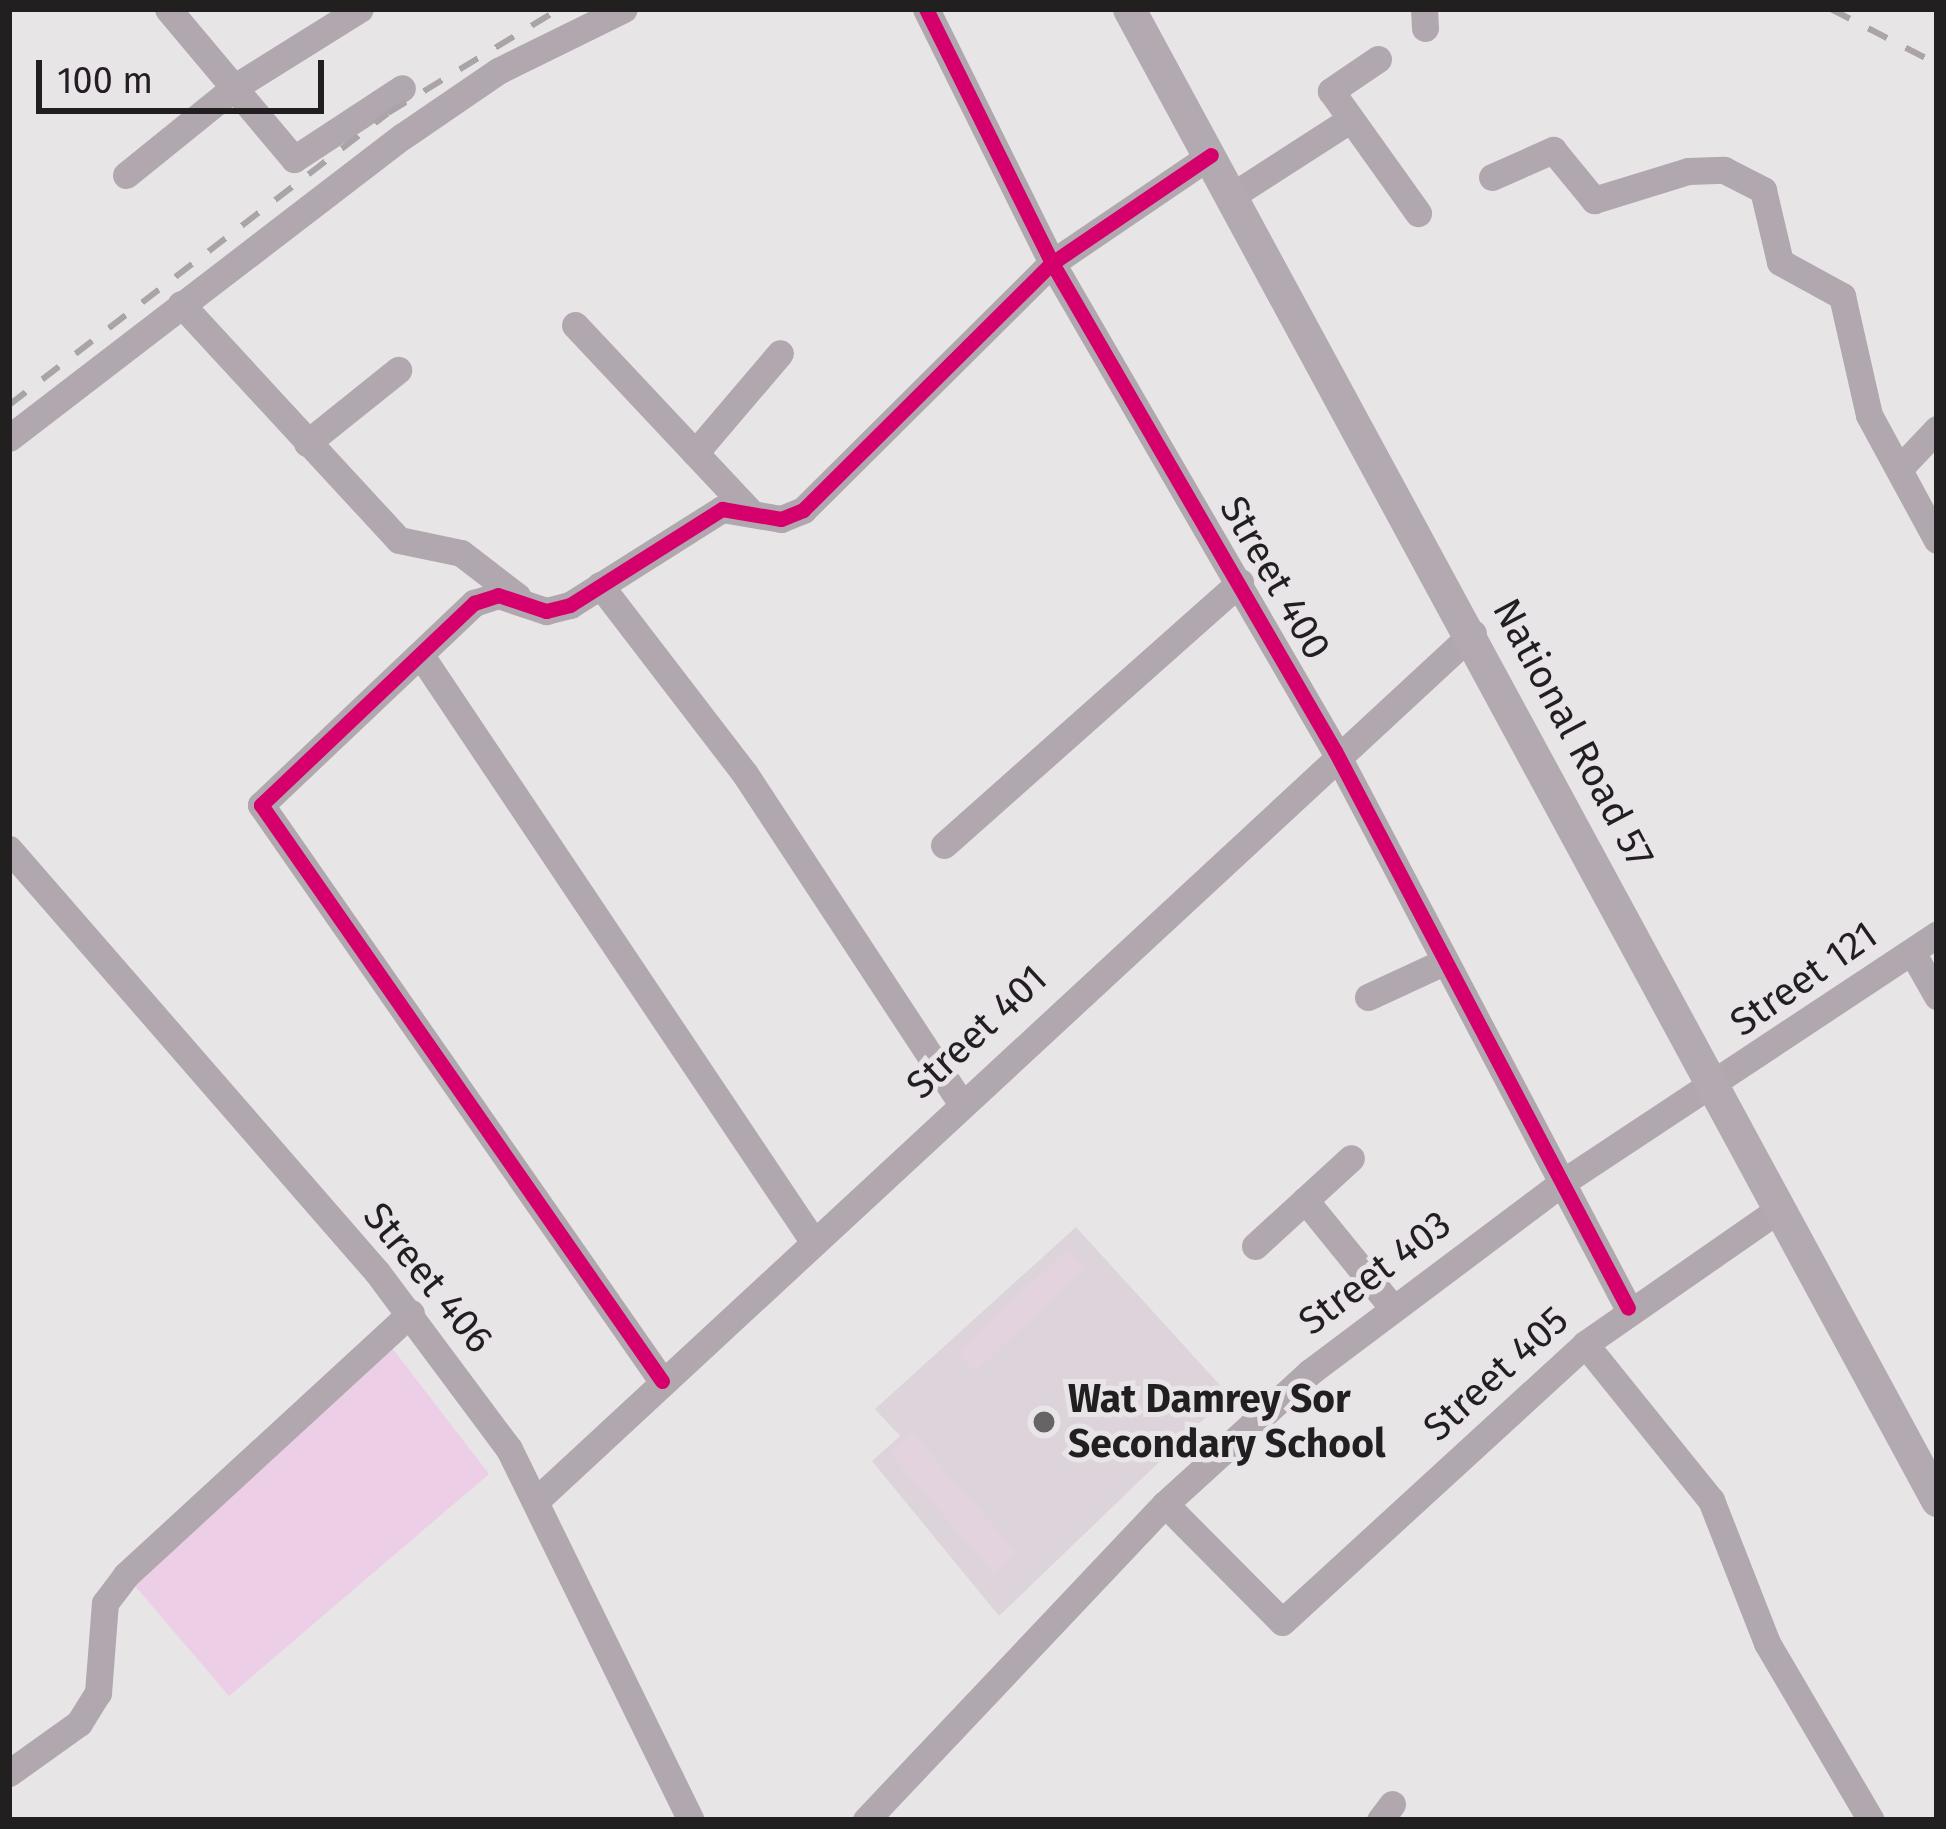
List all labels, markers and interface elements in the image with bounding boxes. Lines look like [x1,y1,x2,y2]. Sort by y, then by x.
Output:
scale bar [42,36,330,110]
text: 100 m [57,59,153,103]
street label: Street 400 [1210,488,1340,668]
street label: National Road 57 [1483,591,1663,875]
street label: Street 121 [1722,912,1886,1046]
street label: Street 401 [897,955,1057,1109]
street label: Street 406 [353,1194,503,1362]
street label: Street 403 [1290,1201,1460,1345]
street label: Street 405 [1414,1297,1578,1451]
place label: Wat Damrey Sor Secondary School [1068,1377,1385,1468]
marker: Wat Damrey Sor Secondary School [1031,1409,1057,1435]

